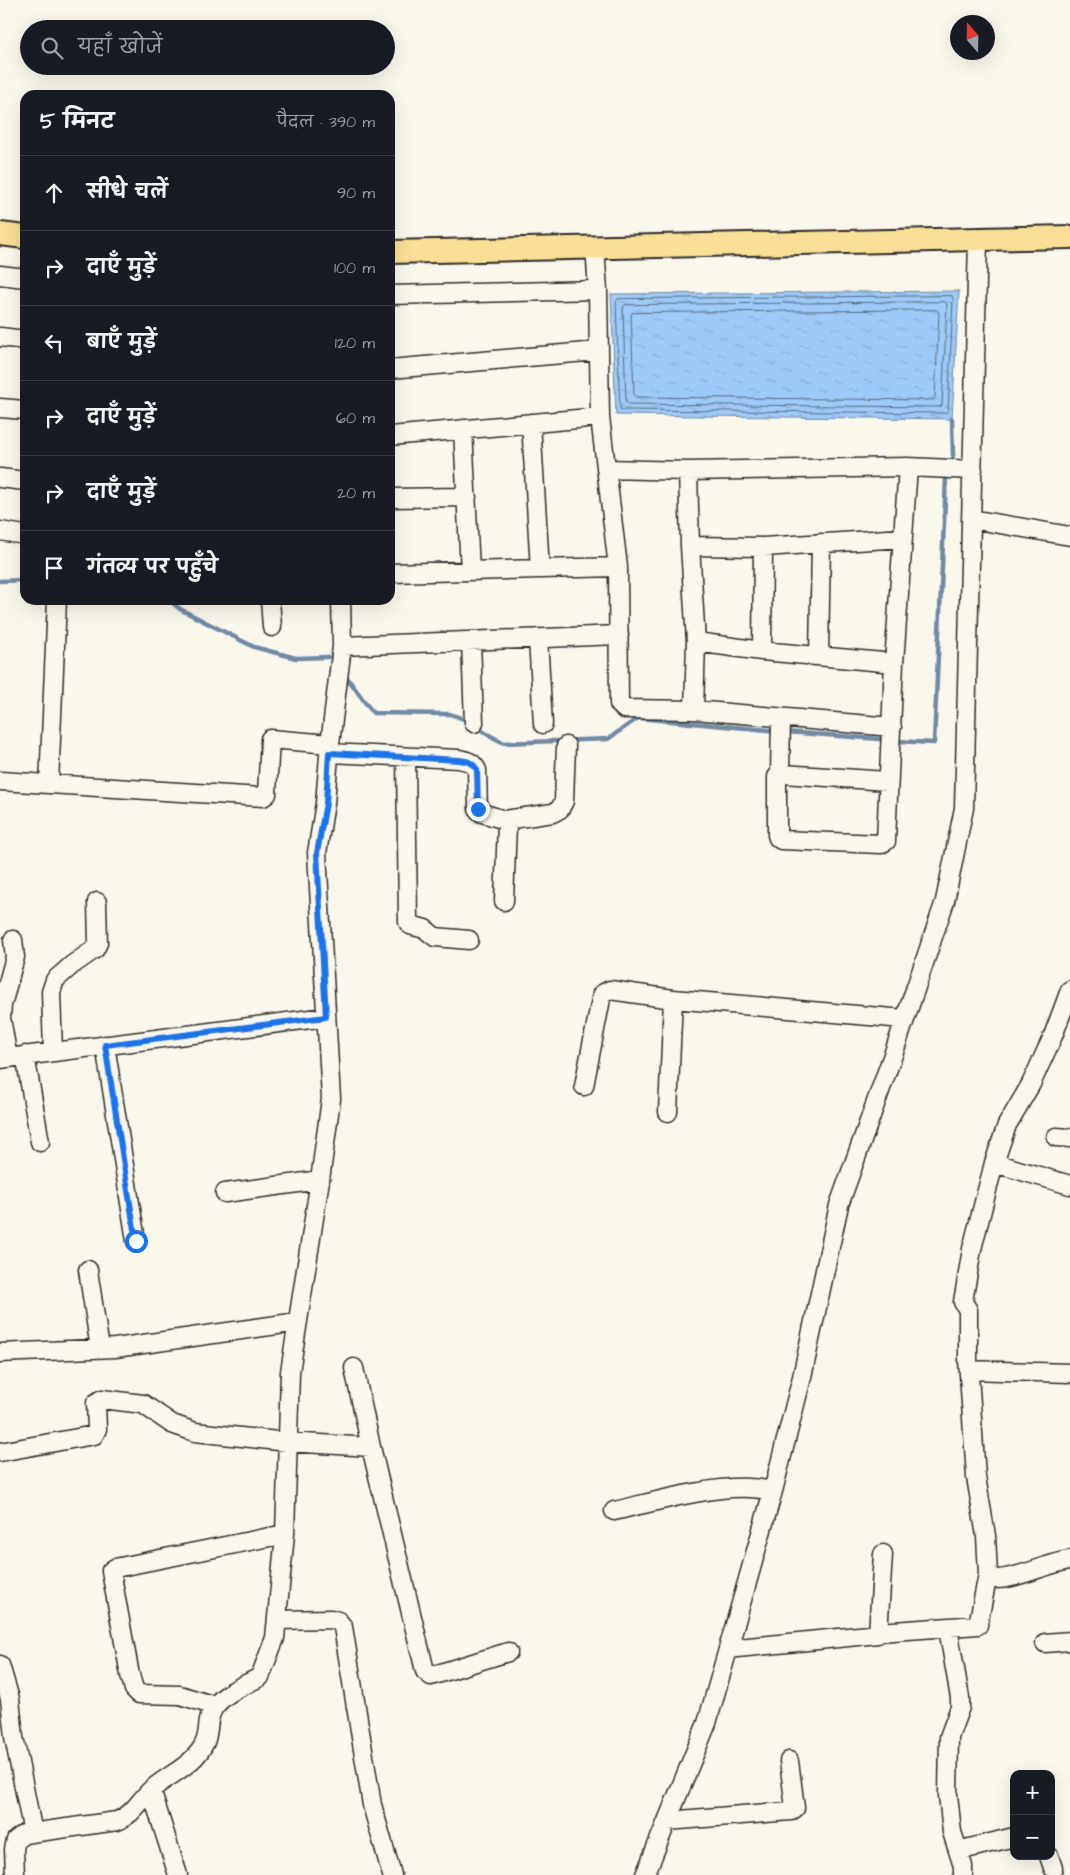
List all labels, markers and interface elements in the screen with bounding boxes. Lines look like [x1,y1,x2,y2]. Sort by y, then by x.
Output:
north arrow [950,15,995,60]
search box [20,20,395,75]
icon: search [38,34,66,62]
text: यहाँ खोजें [78,34,162,61]
text: 5 मिनट [40,107,114,136]
text: पैदल · 390 m [277,111,375,133]
icon: ahead [40,179,68,207]
text: सीधे चलें [87,179,168,206]
text: 90 m [337,182,375,204]
icon: right [40,254,68,282]
text: दाएँ मुड़ें [87,254,156,281]
text: 100 m [334,257,375,279]
icon: left [40,329,68,357]
text: बाएँ मुड़ें [87,329,156,356]
text: 120 m [335,332,375,354]
icon: right [40,404,68,432]
text: दाएँ मुड़ें [87,404,156,431]
text: 60 m [336,407,375,429]
icon: right [40,479,68,507]
text: दाएँ मुड़ें [87,479,156,506]
text: 20 m [337,482,375,504]
icon: arrive [40,554,68,582]
text: गंतव्य पर पहुँचे [87,554,218,581]
route end [467,798,490,821]
route start [125,1230,148,1253]
map controls [1010,1770,1055,1860]
button: + [1010,1770,1055,1815]
button: − [1010,1815,1055,1860]

